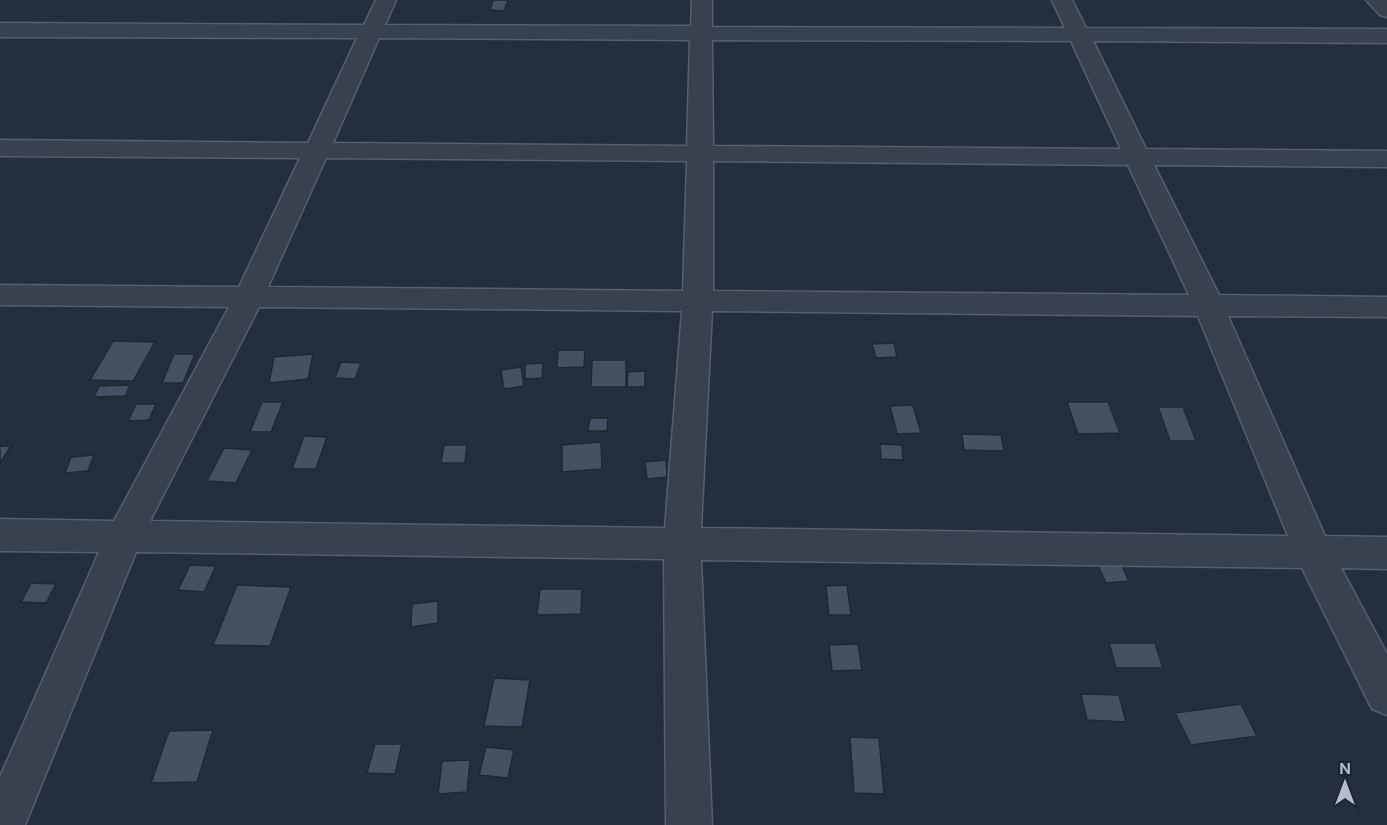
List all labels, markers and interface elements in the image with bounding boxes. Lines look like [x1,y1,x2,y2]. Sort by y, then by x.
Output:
north arrow [1315,753,1375,813]
text: N [1339,758,1351,779]

